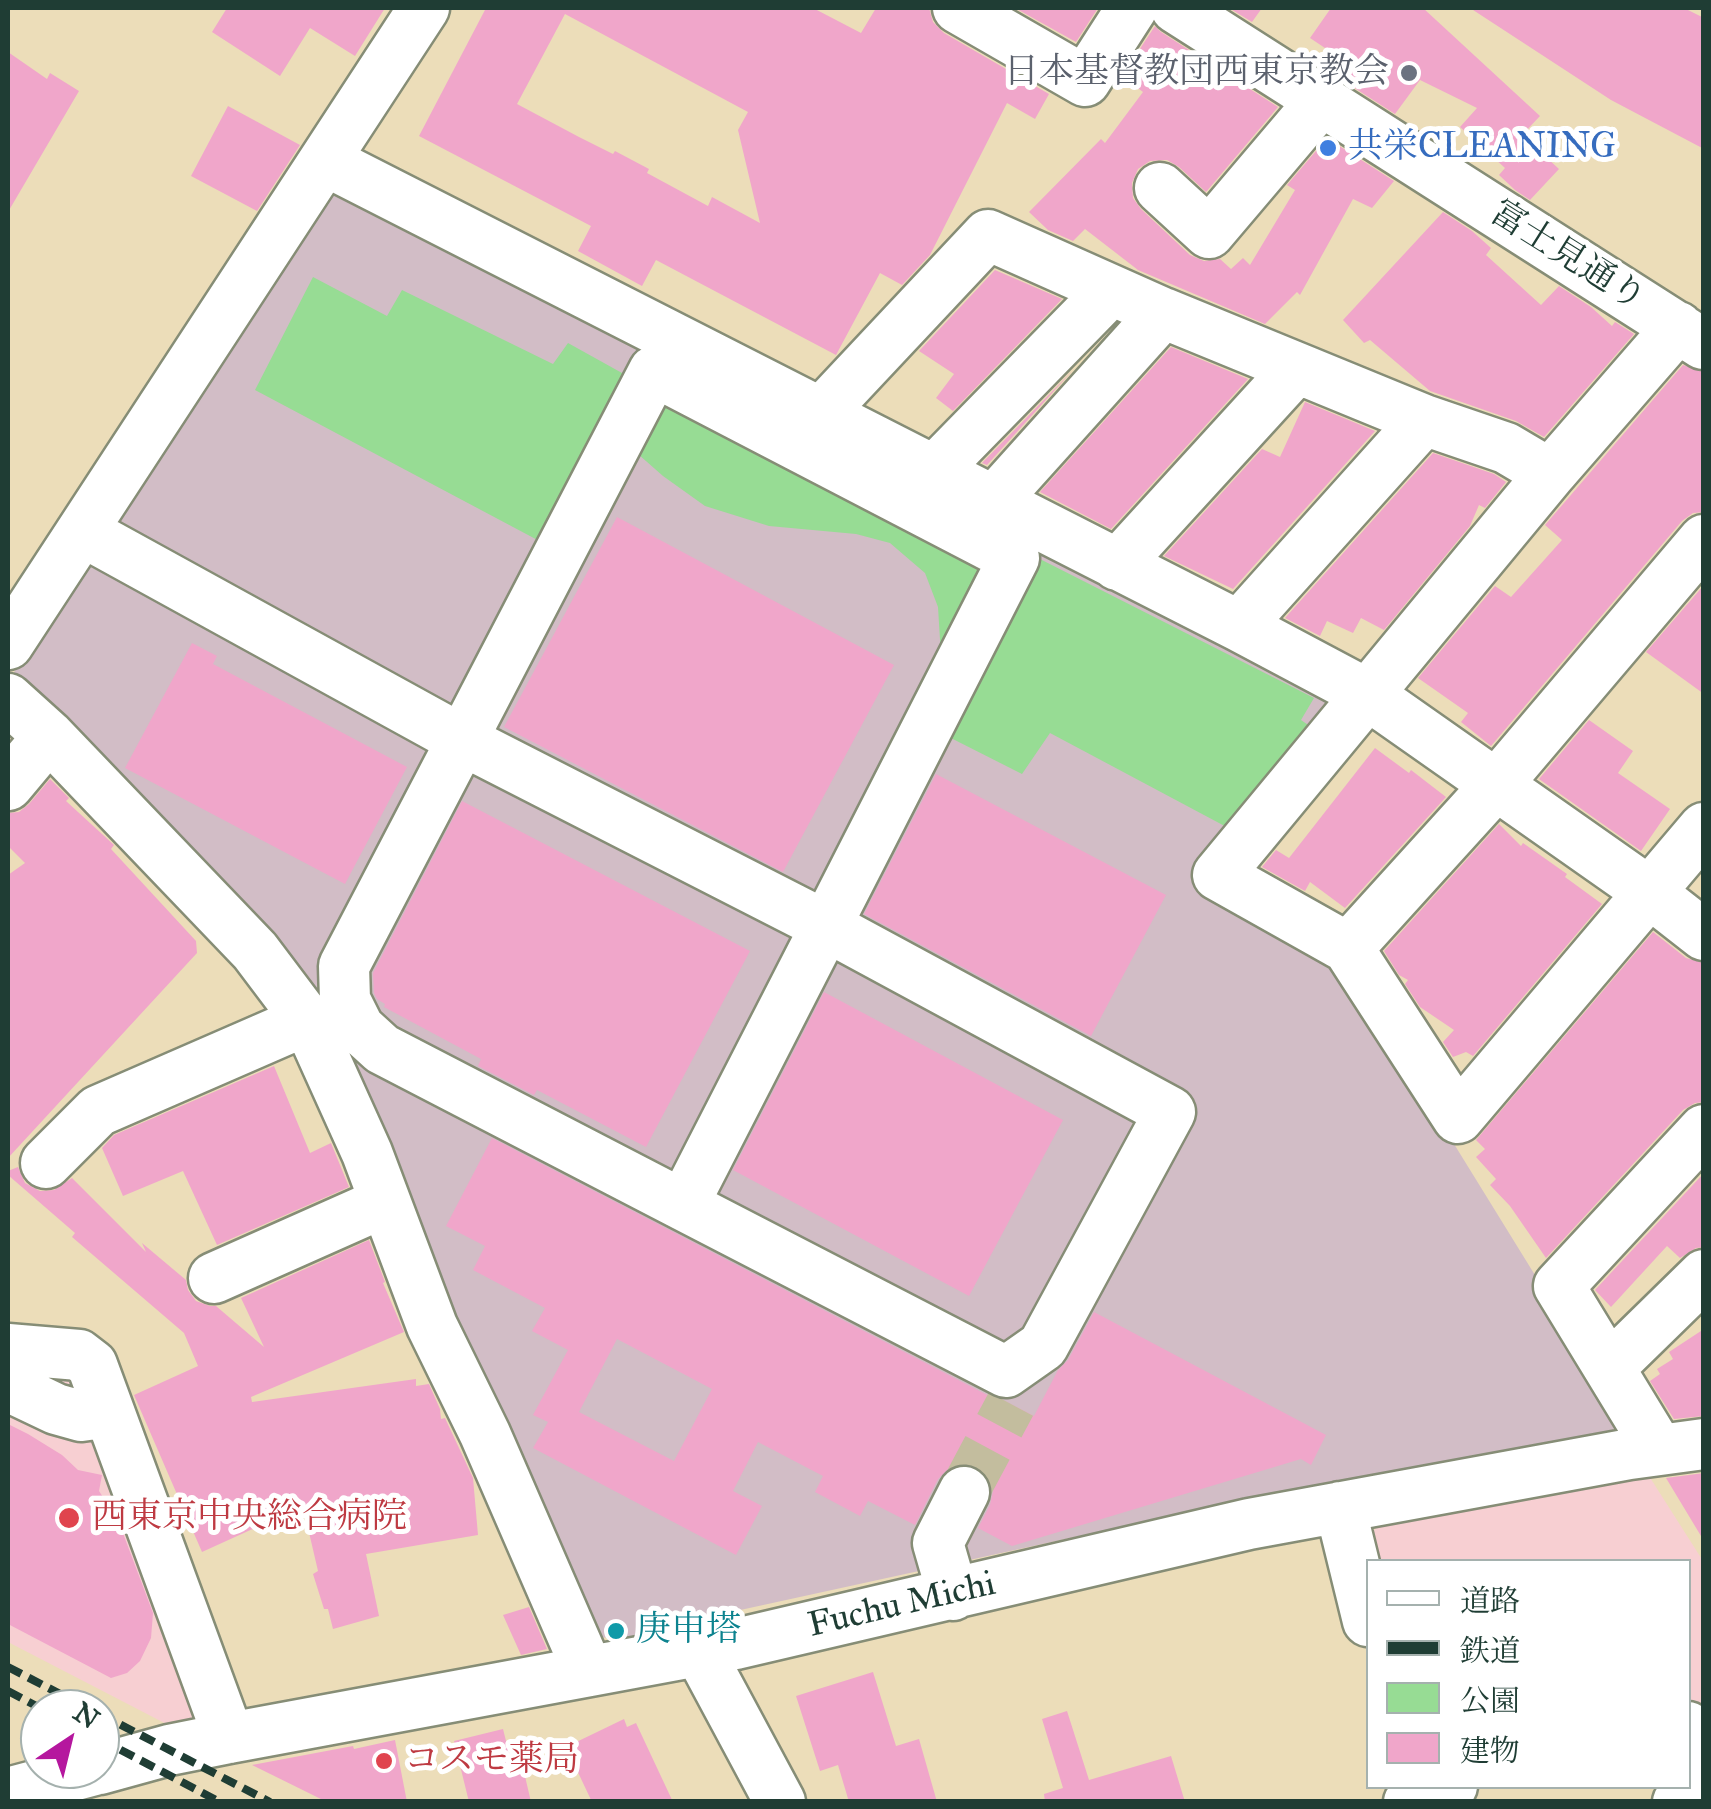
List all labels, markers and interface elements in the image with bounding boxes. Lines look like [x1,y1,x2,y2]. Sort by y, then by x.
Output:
place label: 日本基督教団西東京教会 [1004,52,1389,94]
marker: 日本基督教団西東京教会 [1398,62,1420,84]
place label: 共栄CLEANING [1348,127,1616,169]
marker: 共栄CLEANING [1317,137,1339,159]
street label: 富士見通り [1482,193,1652,321]
place label: 西東京中央総合病院 [92,1497,407,1539]
marker: 西東京中央総合病院 [56,1505,82,1531]
legend [1366,1559,1691,1789]
street label: Fuchu Michi [804,1564,1000,1648]
text: 道路 [1460,1583,1520,1619]
place label: 庚申塔 [636,1610,741,1652]
marker: 庚申塔 [605,1620,627,1642]
text: 鉄道 [1460,1633,1520,1669]
text: 公園 [1460,1683,1520,1719]
north arrow [20,1689,120,1789]
text: N [67,1695,106,1737]
text: 建物 [1460,1733,1520,1769]
place label: コスモ薬局 [404,1740,579,1782]
marker: コスモ薬局 [373,1750,395,1772]

